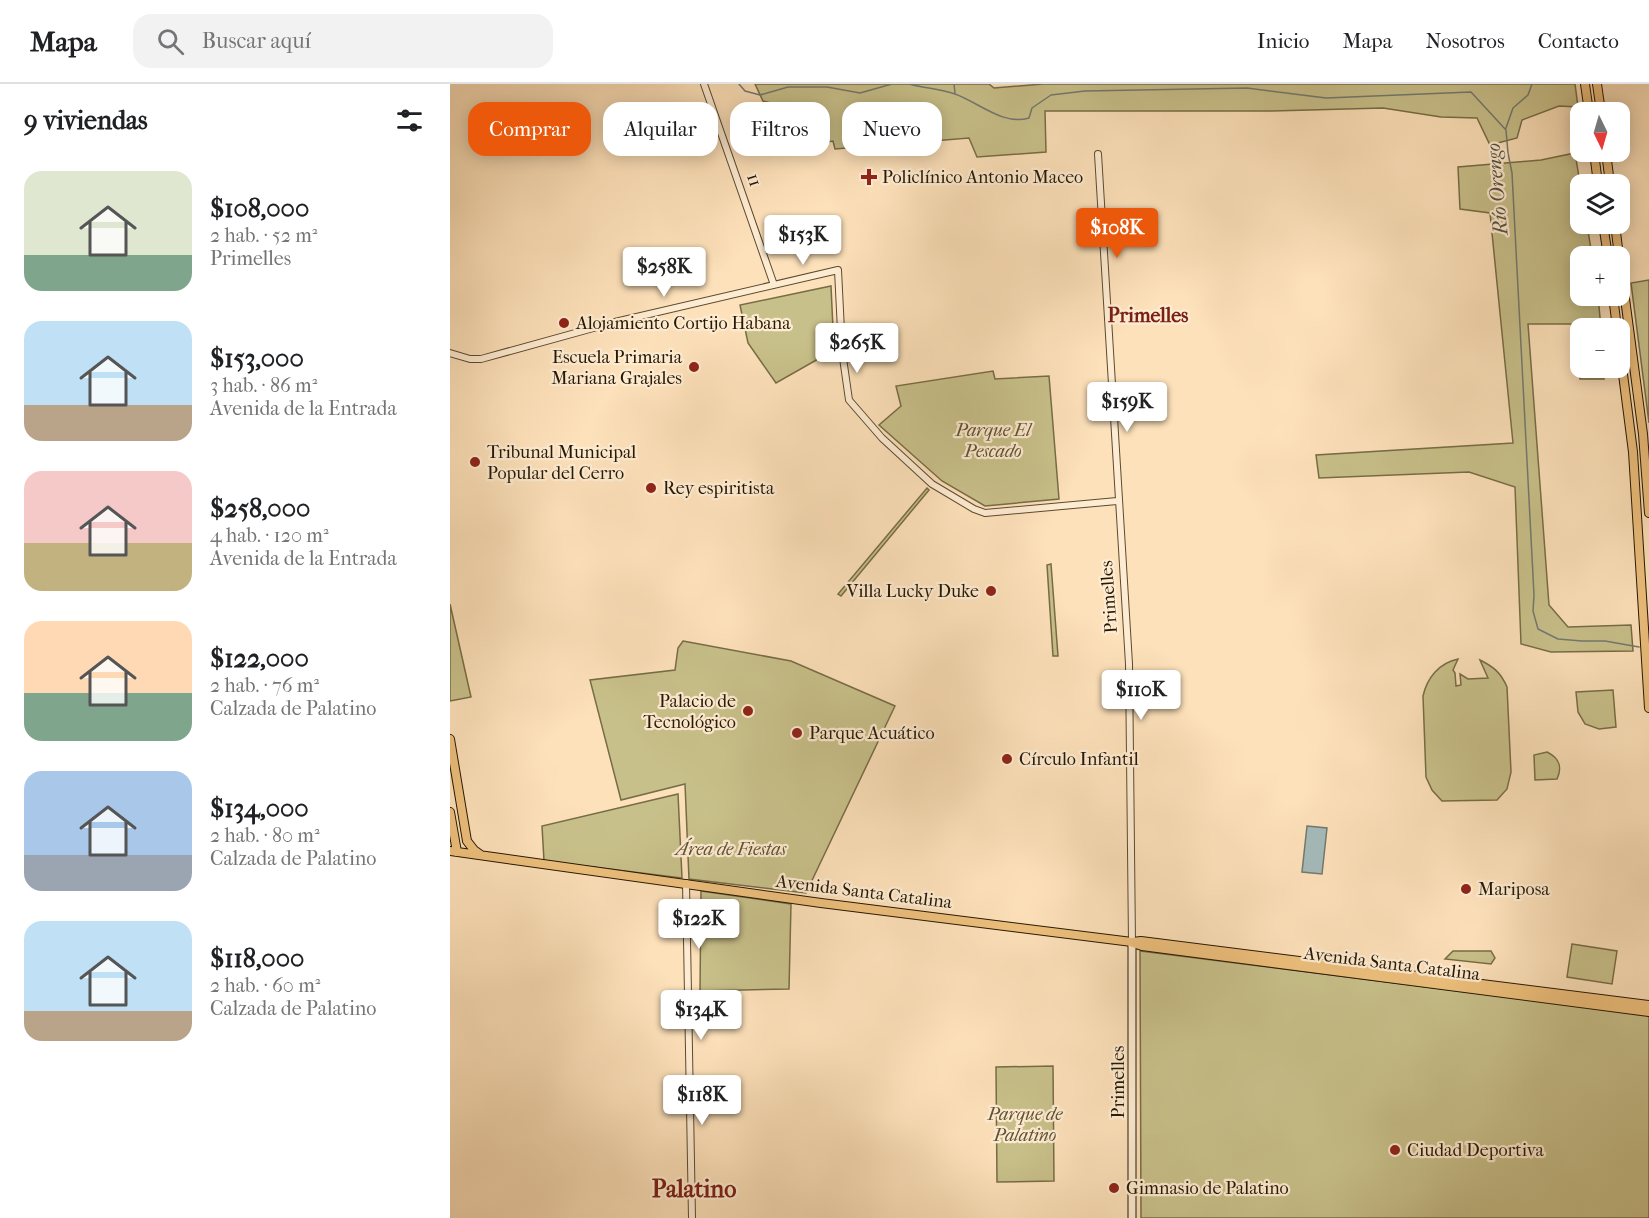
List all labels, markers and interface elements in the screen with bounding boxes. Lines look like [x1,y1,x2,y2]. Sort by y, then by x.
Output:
search box [133,14,553,68]
text: Mapa [30,25,97,58]
icon: search [154,25,187,58]
text: Buscar aquí [202,28,311,54]
text: Inicio [1257,29,1309,53]
text: Mapa [1342,29,1392,53]
text: Nosotros [1425,29,1505,53]
text: Contacto [1538,29,1619,53]
chip: Comprar [468,102,591,156]
chip: Alquilar [603,102,718,156]
chip: Filtros [730,102,830,156]
chip: Nuevo [842,102,942,156]
north arrow [1570,102,1630,162]
map controls [1570,102,1630,378]
icon: filters [393,104,426,137]
text: 9 viviendas [24,105,148,136]
water label: Río Orengo [1482,142,1513,238]
place label: Policlínico Antonio Maceo [882,167,1083,188]
marker: Policlínico Antonio Maceo [860,168,878,186]
street label: 11 [742,171,766,189]
button: layers [1570,174,1630,234]
text: $108,000 [210,193,309,224]
icon: home [72,195,144,267]
pin: $108K [1075,208,1159,259]
pin: $153K [761,215,845,266]
text: $108K [1090,216,1144,239]
text: $153K [778,223,828,246]
text: 2 hab. · 52 m² [210,224,317,247]
button: + [1570,246,1630,306]
text: Primelles [210,247,291,270]
pin: $258K [622,247,706,298]
text: $258K [637,255,691,278]
district label: Primelles [1107,304,1189,327]
place label: Alojamiento Cortijo Habana [575,313,791,334]
marker: Alojamiento Cortijo Habana [557,316,571,330]
button: − [1570,318,1630,378]
pin: $265K [815,323,899,374]
text: $265K [829,331,885,354]
text: $153,000 [210,343,304,374]
icon: home [72,345,144,417]
place label: Escuela Primaria Mariana Grajales [551,347,683,389]
marker: Escuela Primaria Mariana Grajales [687,360,701,374]
text: 3 hab. · 86 m² [210,374,317,397]
pin: $159K [1085,382,1169,433]
text: $159K [1101,390,1153,413]
text: Avenida de la Entrada [210,397,397,420]
park label: Parque El Pescado [954,420,1033,462]
place label: Tribunal Municipal Popular del Cerro [487,442,636,484]
marker: Tribunal Municipal Popular del Cerro [468,455,482,469]
place label: Rey espiritista [663,478,775,499]
marker: Rey espiritista [644,481,658,495]
text: $258,000 [210,493,310,524]
icon: home [72,495,144,567]
text: 4 hab. · 120 m² [210,524,329,547]
text: Avenida de la Entrada [210,547,397,570]
street label: Primelles [1096,560,1122,634]
place label: Villa Lucky Duke [845,581,979,602]
marker: Villa Lucky Duke [984,584,998,598]
text: $122,000 [210,643,309,674]
icon: home [72,645,144,717]
pin: $110K [1099,670,1183,721]
text: 2 hab. · 76 m² [210,674,319,697]
text: $110K [1116,678,1166,701]
place label: Palacio de Tecnológico [643,691,736,733]
text: Calzada de Palatino [210,697,376,720]
marker: Palacio de Tecnológico [741,704,755,718]
place label: Parque Acuático [809,723,935,744]
marker: Parque Acuático [790,726,804,740]
place label: Círculo Infantil [1019,749,1139,770]
marker: Círculo Infantil [1000,752,1014,766]
text: $134,000 [210,793,309,824]
icon: home [72,795,144,867]
text: 2 hab. · 80 m² [210,824,320,847]
park label: Área de Fiestas [674,837,787,860]
text: Calzada de Palatino [210,847,376,870]
street label: Avenida Santa Catalina [774,871,954,913]
place label: Mariposa [1478,879,1550,900]
marker: Mariposa [1459,882,1473,896]
pin: $122K [657,899,741,950]
text: $122K [672,907,726,930]
text: $118,000 [210,943,304,974]
street label: Avenida Santa Catalina [1302,943,1482,985]
icon: home [72,945,144,1017]
text: 2 hab. · 60 m² [210,974,320,997]
pin: $134K [659,990,743,1041]
text: Calzada de Palatino [210,997,376,1020]
text: $134K [675,998,727,1021]
street label: Primelles [1108,1045,1129,1118]
pin: $118K [660,1075,744,1126]
text: $118K [677,1083,727,1106]
park label: Parque de Palatino [987,1104,1063,1146]
place label: Ciudad Deportiva [1407,1140,1545,1161]
marker: Ciudad Deportiva [1388,1143,1402,1157]
district label: Palatino [652,1175,736,1203]
place label: Gimnasio de Palatino [1126,1178,1289,1199]
marker: Gimnasio de Palatino [1107,1181,1121,1195]

